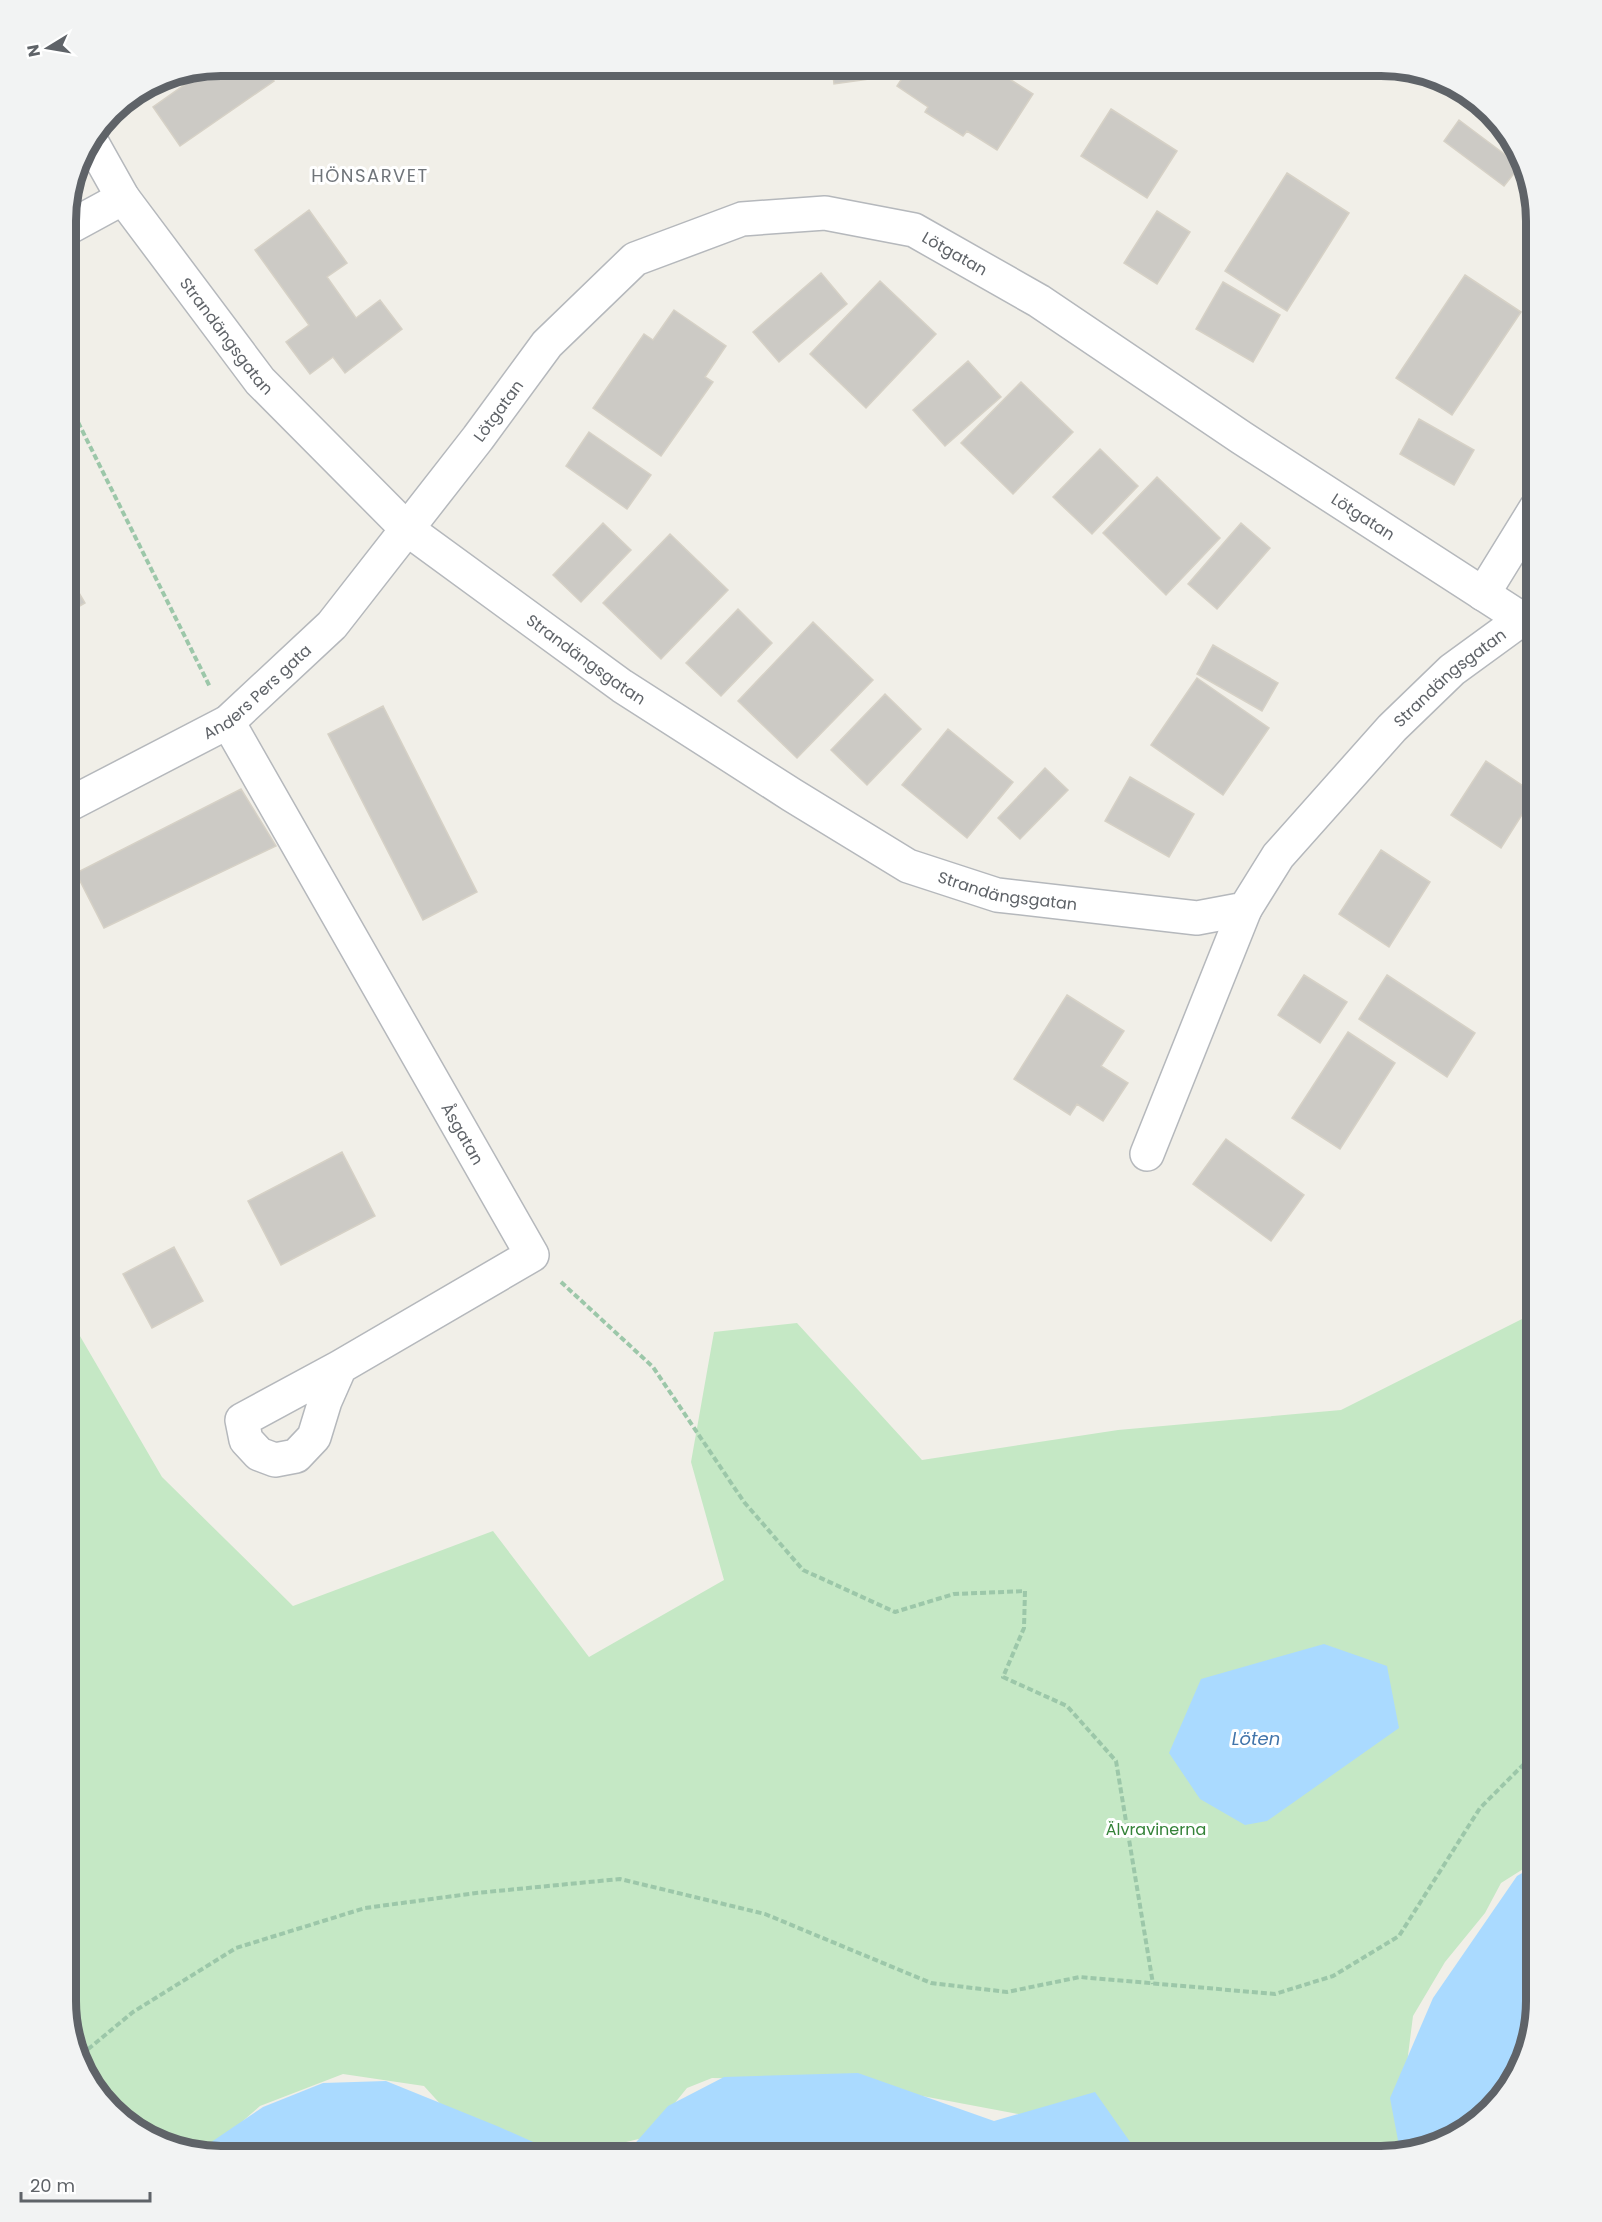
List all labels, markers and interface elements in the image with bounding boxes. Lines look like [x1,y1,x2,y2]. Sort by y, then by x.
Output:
north arrow [18,18,78,78]
text: N [21,43,46,59]
district label: HÖNSARVET [311,163,429,188]
street label: Lötgatan [918,226,991,281]
street label: Strandängsgatan [174,273,278,400]
street label: Lötgatan [468,375,529,446]
street label: Lötgatan [1327,488,1399,546]
street label: Strandängsgatan [521,609,650,710]
street label: Strandängsgatan [1388,623,1511,733]
street label: Anders Pers gata [199,639,316,745]
street label: Strandängsgatan [935,866,1078,916]
street label: Åsgatan [436,1099,489,1169]
water label: Löten [1232,1726,1280,1751]
park label: Älvravinerna [1106,1818,1206,1841]
scale bar [21,2165,150,2203]
text: 20 m [30,2173,75,2198]

